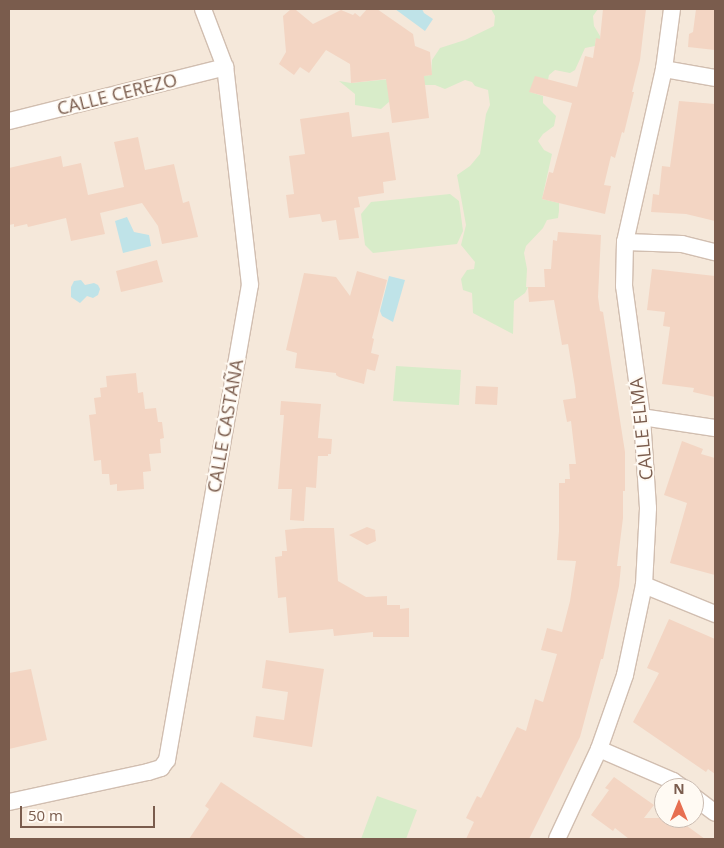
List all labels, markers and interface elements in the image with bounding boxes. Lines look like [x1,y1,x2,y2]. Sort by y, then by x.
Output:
street label: CALLE CEREZO [55,69,179,119]
street label: CALLE CASTAÑA [203,358,247,494]
street label: CALLE ELMA [625,377,657,481]
north arrow [654,778,704,828]
text: N [673,779,685,798]
scale bar [22,796,158,828]
text: 50 m [28,805,63,825]

